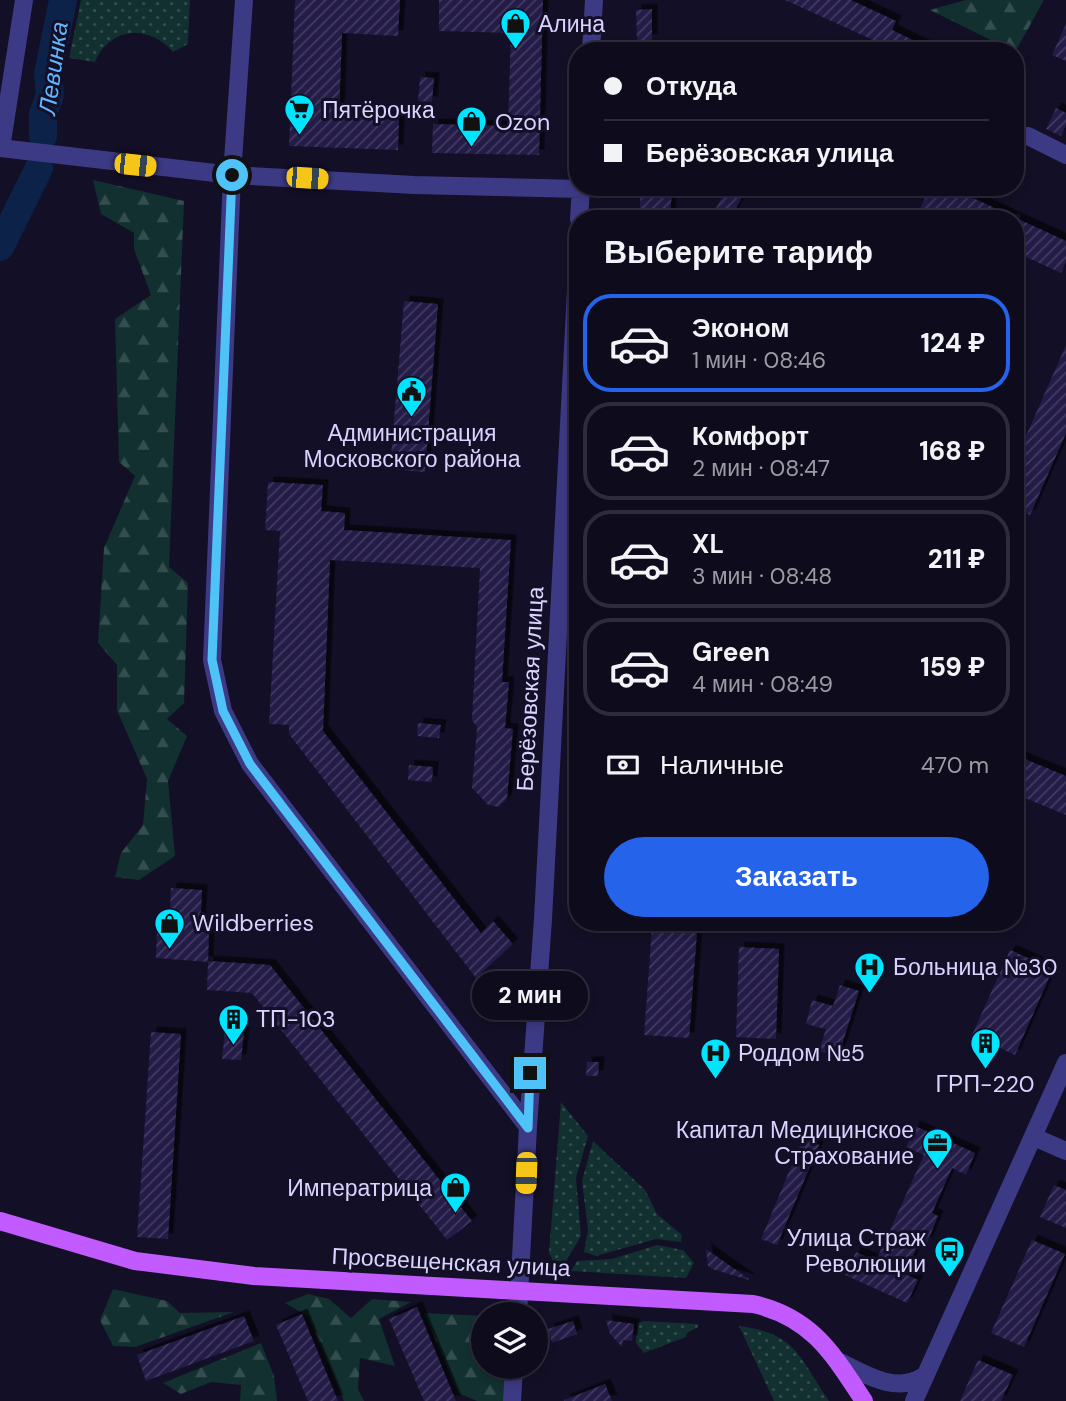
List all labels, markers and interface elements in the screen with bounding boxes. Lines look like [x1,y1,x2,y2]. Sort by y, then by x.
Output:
shop icon: Алина [498,7,532,51]
place label: Алина [538,9,605,39]
water label: Левинка [31,20,75,118]
text: Откуда [646,69,737,103]
supermarket icon: Пятёрочка [282,93,316,137]
place label: Пятёрочка [322,95,435,125]
shop icon: Ozon [455,105,489,149]
place label: Ozon [495,107,550,137]
text: Берёзовская улица [646,136,894,170]
car [114,152,157,178]
route start [216,159,248,191]
car [286,166,329,190]
text: Выберите тариф [604,231,873,273]
text: Эконом [692,311,790,345]
icon: car [608,312,671,375]
text: 124 ₽ [920,326,985,360]
text: 1 мин · 08:46 [692,345,826,375]
public building icon: Администрация Московского района [395,375,429,419]
place label: Администрация Московского района [304,418,521,474]
text: Комфорт [692,419,809,453]
icon: car [608,420,671,483]
text: 168 ₽ [919,434,985,468]
text: 2 мин · 08:47 [692,453,830,483]
text: XL [692,527,724,561]
icon: car [608,528,671,591]
text: 211 ₽ [928,542,985,576]
text: 3 мин · 08:48 [692,561,832,591]
street label: Берёзовская улица [510,586,550,792]
text: Green [692,635,770,669]
icon: car [608,636,671,699]
text: 159 ₽ [920,650,985,684]
text: 4 мин · 08:49 [692,669,833,699]
icon: cash [604,746,642,784]
text: Наличные [660,748,784,782]
text: 470 m [921,750,989,780]
button: Заказать [604,837,989,917]
shop icon: Wildberries [152,906,186,950]
place label: Wildberries [192,908,314,938]
hospital icon: Больница №30 [853,950,887,994]
place label: Больница №30 [893,952,1057,982]
callout: 2 мин [472,972,588,1020]
text: 2 мин [498,980,562,1010]
building icon: ТП-103 [216,1002,250,1046]
place label: ТП-103 [256,1004,336,1034]
building icon: ГРП-220 [968,1026,1002,1070]
hospital icon: Роддом №5 [698,1036,732,1080]
place label: Роддом №5 [738,1038,865,1068]
route end [514,1057,546,1089]
place label: ГРП-220 [936,1069,1034,1099]
place label: Капитал Медицинское Страхование [676,1115,914,1171]
office icon: Капитал Медицинское Страхование [920,1126,954,1170]
car [515,1152,538,1194]
shop icon: Императрица [438,1171,472,1215]
place label: Императрица [287,1173,432,1203]
place label: Улица Страж Революции [786,1223,927,1279]
bus stop icon: Улица Страж Революции [932,1234,966,1278]
street label: Просвещенская улица [331,1241,571,1283]
map controls [471,1302,548,1379]
button: layers [471,1302,548,1379]

